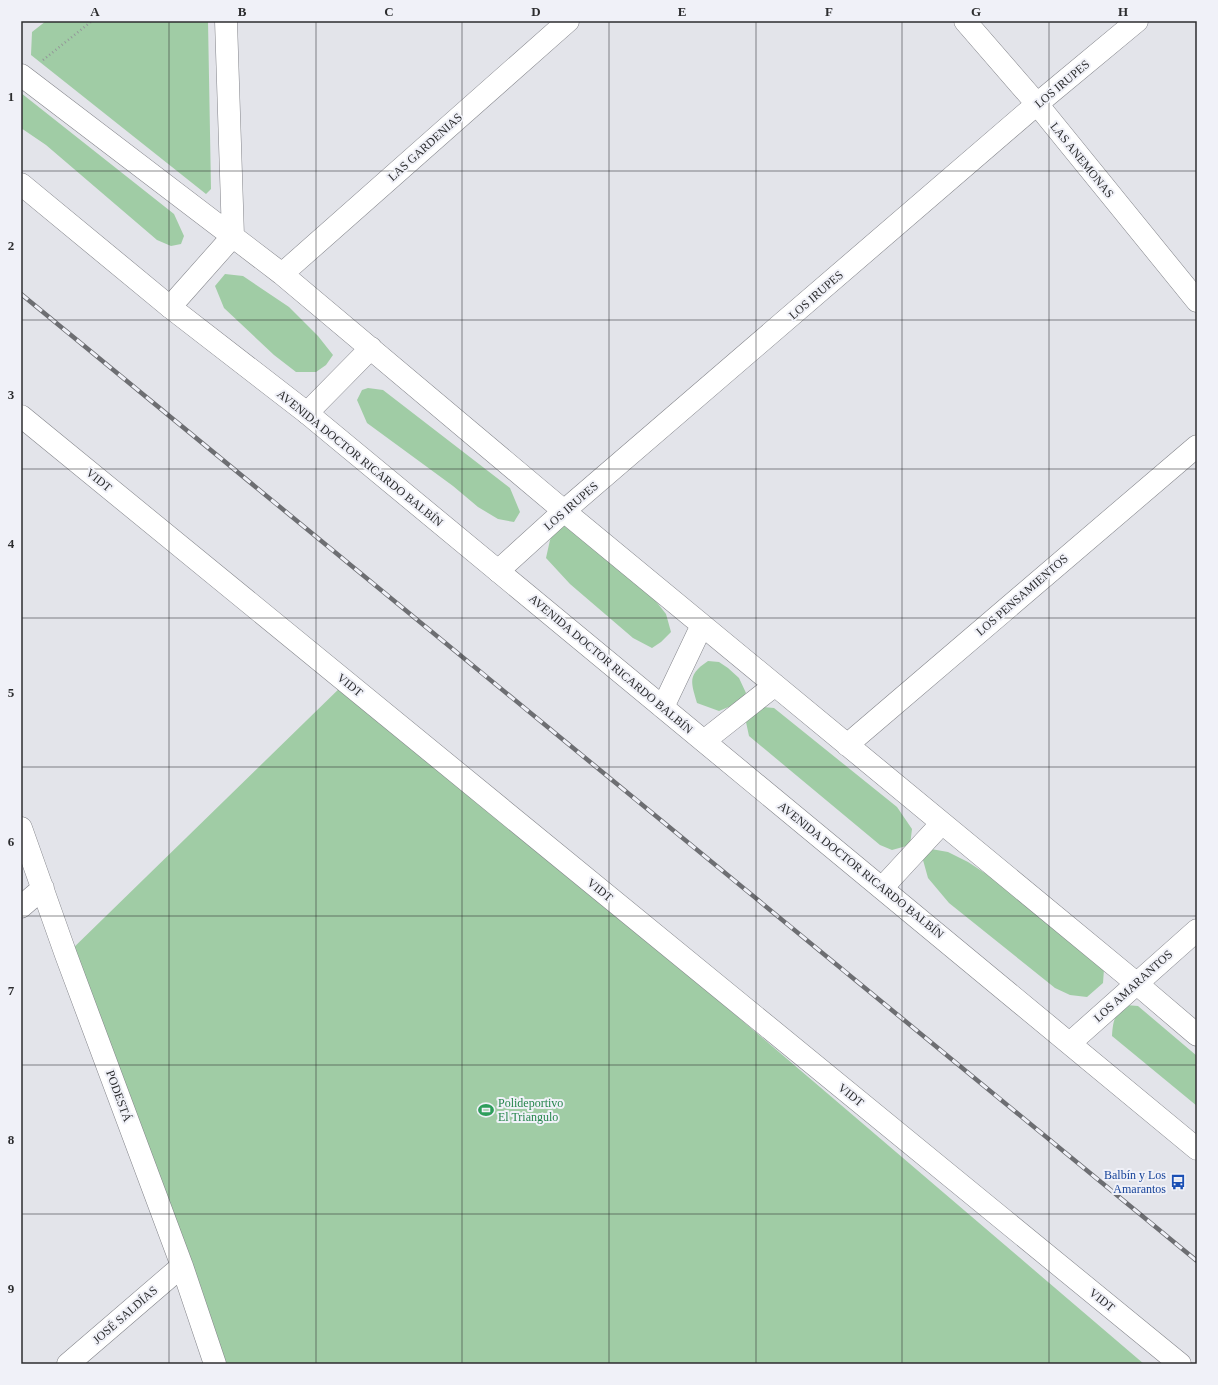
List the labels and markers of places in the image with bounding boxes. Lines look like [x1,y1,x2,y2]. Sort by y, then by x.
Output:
place label: Polideportivo El Triangulo [498,1096,563,1124]
sports icon: Polideportivo El Triangulo [477,1101,495,1119]
place label: Balbín y Los Amarantos [1104,1168,1166,1196]
bus stop icon: Balbín y Los Amarantos [1169,1173,1187,1191]

